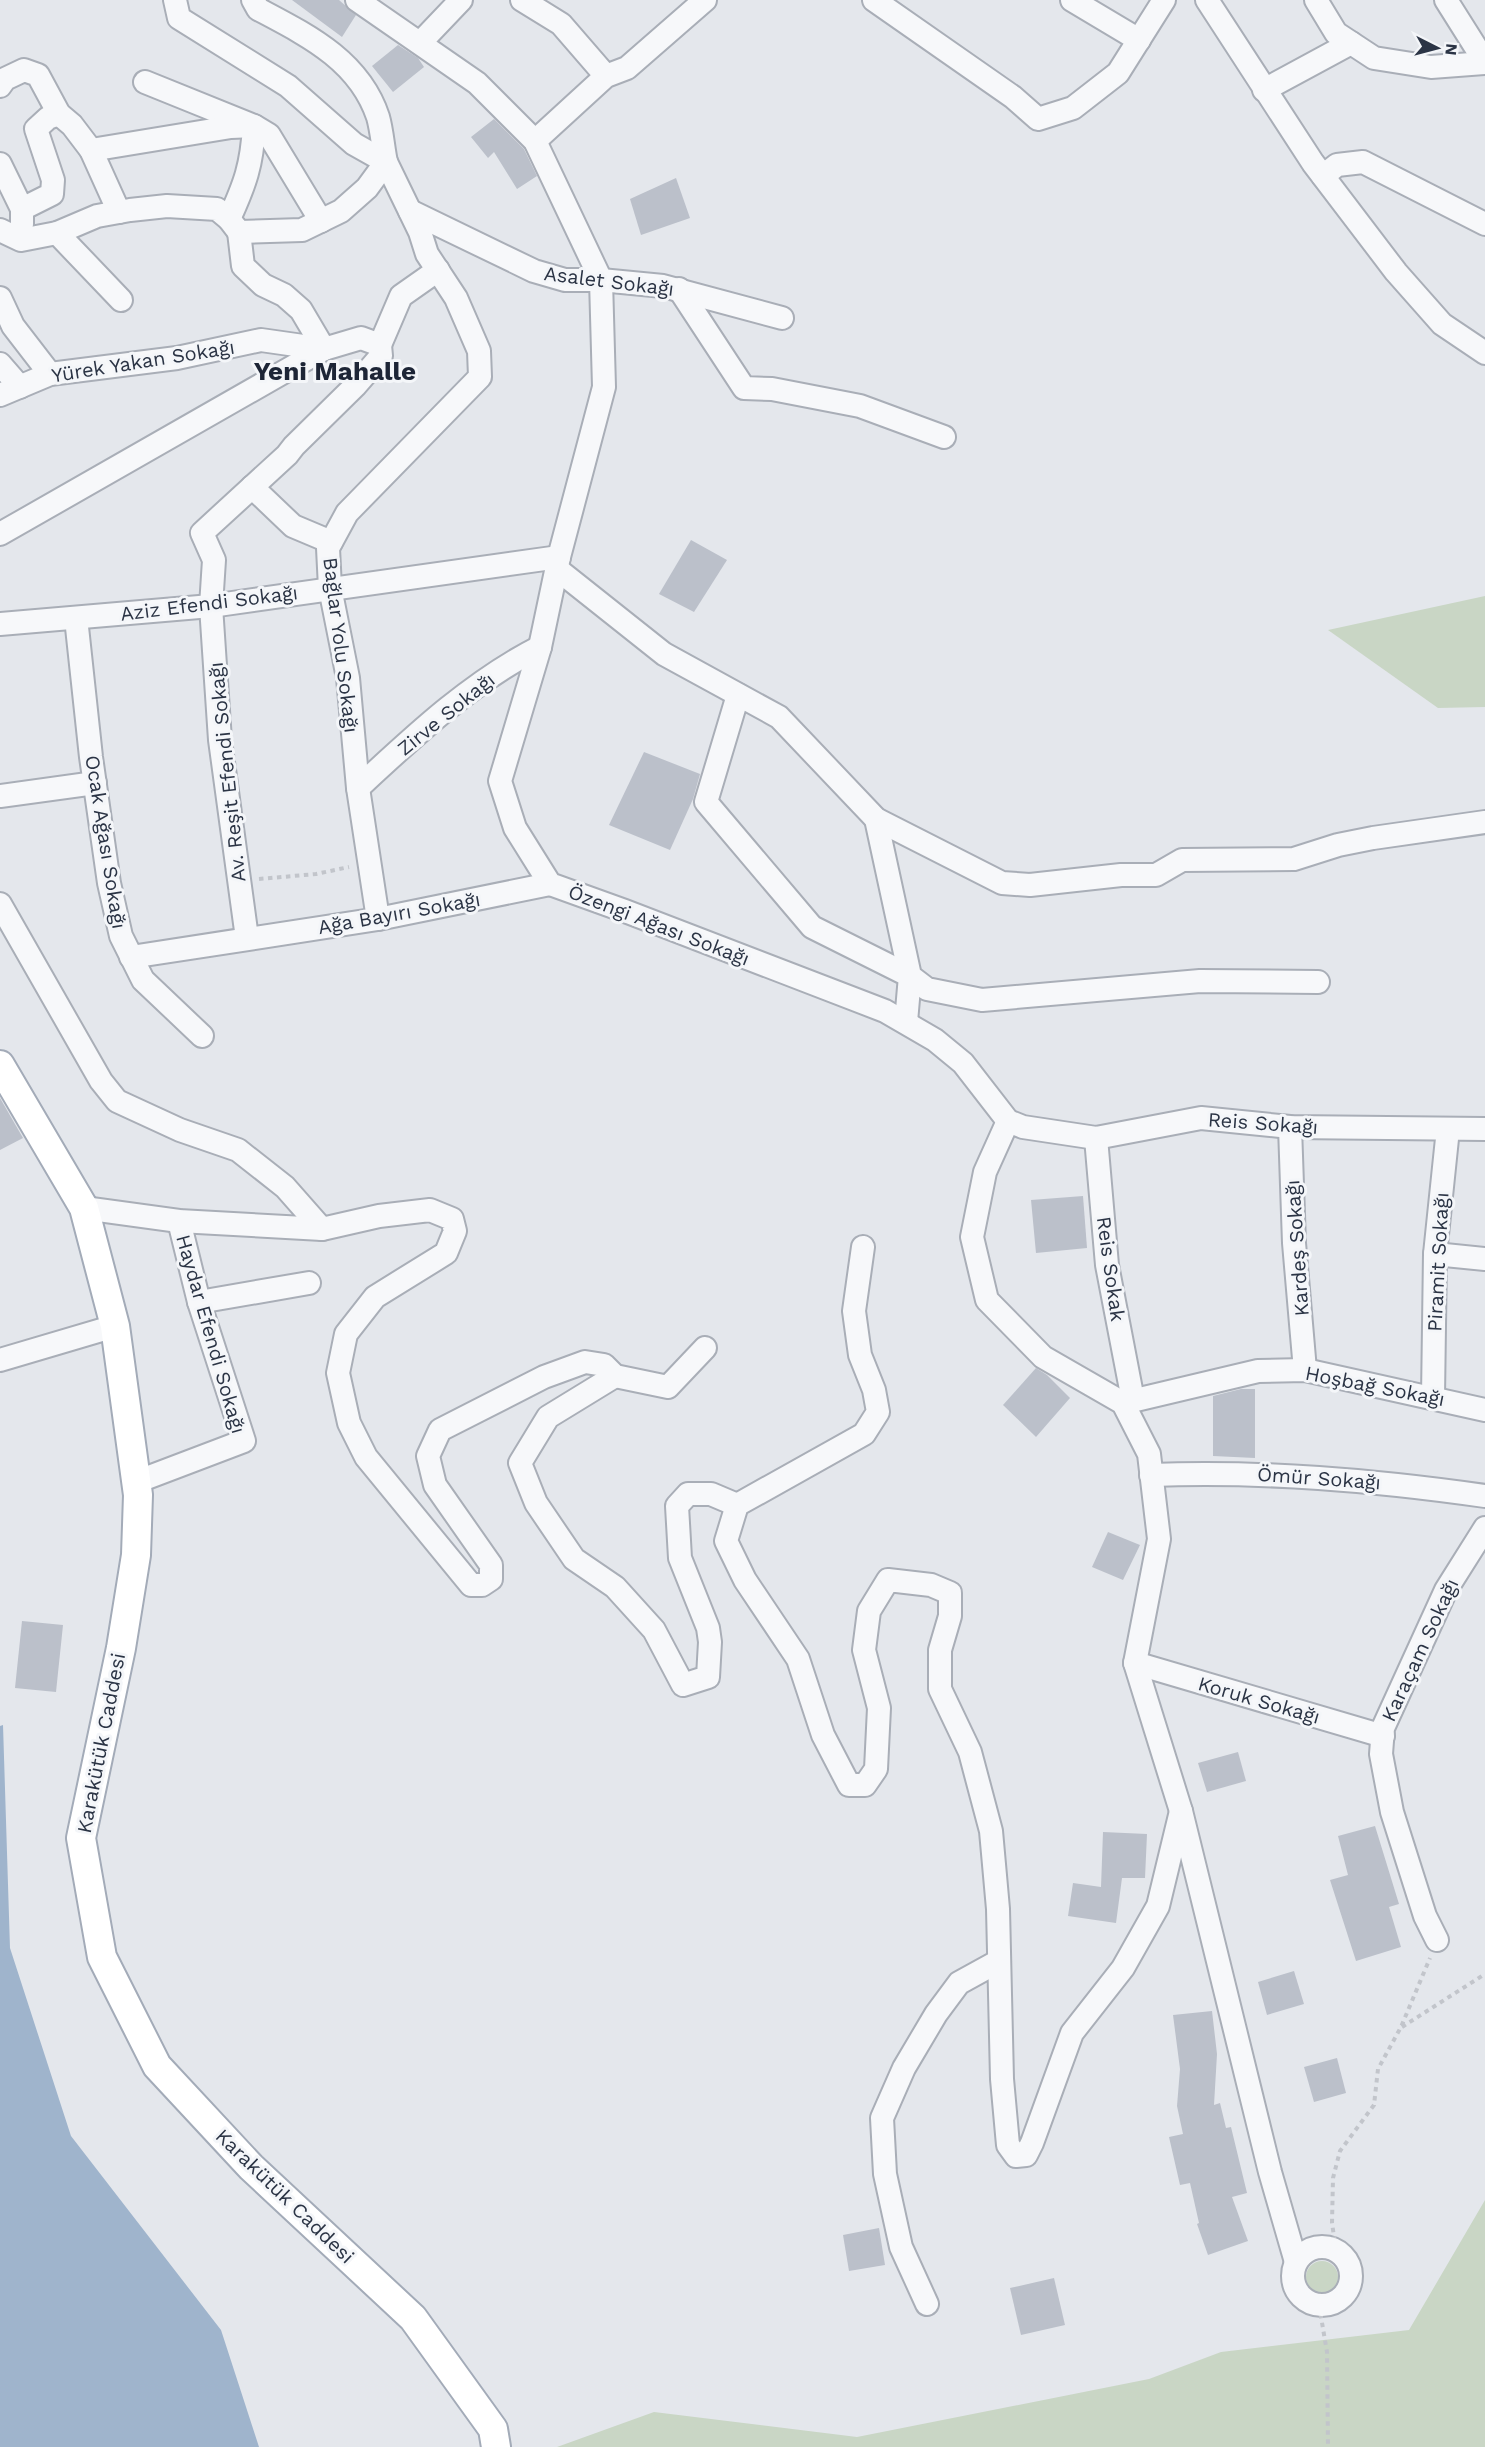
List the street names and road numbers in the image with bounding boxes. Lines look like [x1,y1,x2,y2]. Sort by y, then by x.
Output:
street label: Asalet Sokağı [543,261,675,301]
street label: Yürek Yakan Sokağı [50,335,236,387]
street label: Bağlar Yolu Sokağı [318,556,364,734]
street label: Aziz Efendi Sokağı [119,580,299,626]
street label: Av. Reşit Efendi Sokağı [204,661,250,883]
street label: Zirve Sokağı [393,668,499,760]
street label: Ocak Ağası Sokağı [80,753,132,931]
street label: Özengi Ağası Sokağı [565,879,753,971]
street label: Ağa Bayırı Sokağı [316,887,482,939]
street label: Reis Sokağı [1207,1107,1319,1139]
street label: Kardeş Sokağı [1280,1179,1314,1317]
street label: Piramit Sokağı [1422,1192,1454,1332]
street label: Reis Sokak [1092,1215,1130,1323]
street label: Haydar Efendi Sokağı [171,1232,251,1436]
street label: Hoşbağ Sokağı [1303,1361,1447,1411]
street label: Ömür Sokağı [1256,1462,1382,1494]
street label: Karaçam Sokağı [1376,1575,1464,1725]
street label: Karakütük Caddesi [72,1651,130,1835]
street label: Koruk Sokağı [1195,1671,1323,1729]
street label: Karakütük Caddesi [211,2124,359,2268]

